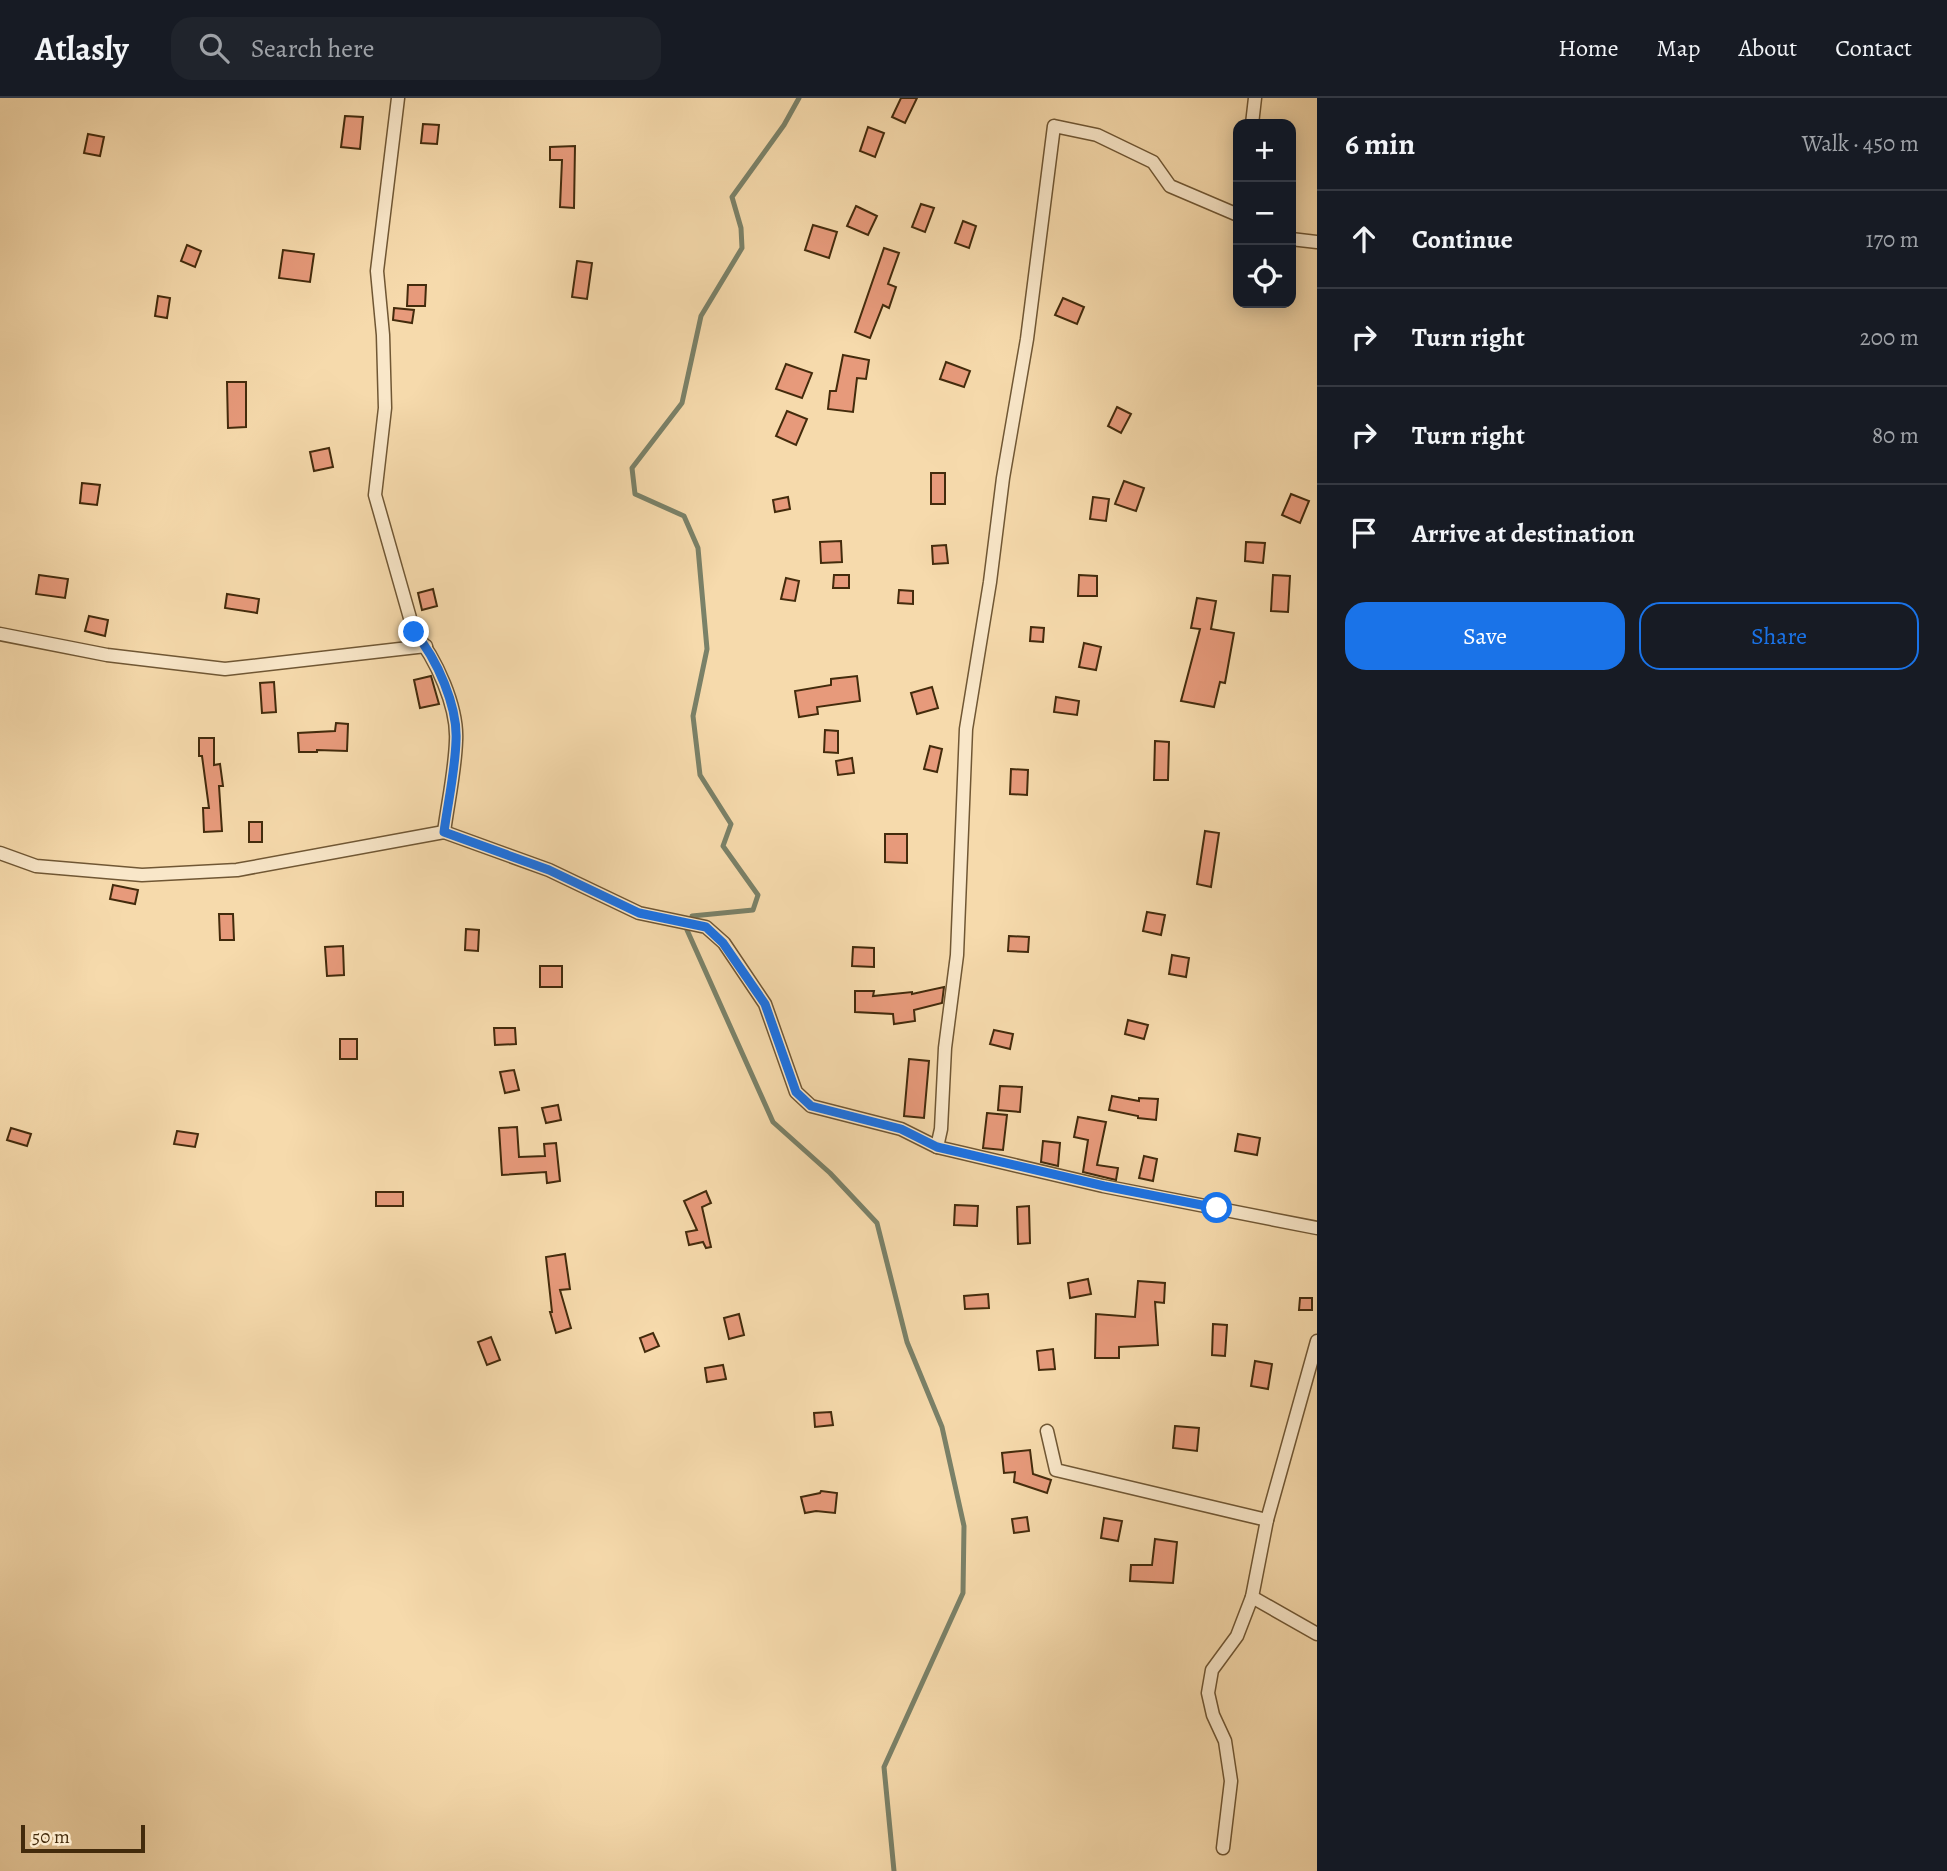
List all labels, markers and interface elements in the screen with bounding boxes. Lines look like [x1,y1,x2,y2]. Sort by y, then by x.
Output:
search box [171,17,661,80]
text: Atlasly [35,26,129,71]
icon: search [195,29,233,67]
text: Search here [251,31,374,66]
text: Home [1558,32,1619,64]
text: Map [1657,32,1701,64]
text: About [1739,32,1797,64]
text: Contact [1835,32,1912,64]
map controls [1233,119,1296,308]
button: + [1233,119,1296,182]
text: 6 min [1345,124,1415,164]
text: Walk · 450 m [1802,128,1919,159]
button: − [1233,182,1296,245]
icon: ahead [1345,220,1383,258]
text: Continue [1412,222,1513,257]
text: 170 m [1866,224,1919,255]
button: locate [1233,245,1296,308]
icon: right [1345,318,1383,356]
text: Turn right [1412,320,1525,355]
text: 200 m [1860,322,1919,353]
icon: right [1345,416,1383,454]
text: Turn right [1412,418,1525,453]
text: 80 m [1872,420,1919,451]
icon: arrive [1345,514,1383,552]
text: Arrive at destination [1412,516,1635,551]
button: Save [1345,602,1625,670]
button: Share [1639,602,1919,670]
route end [398,616,429,647]
route start [1201,1192,1232,1223]
scale bar [21,1822,145,1854]
text: 50 m [32,1824,70,1850]

